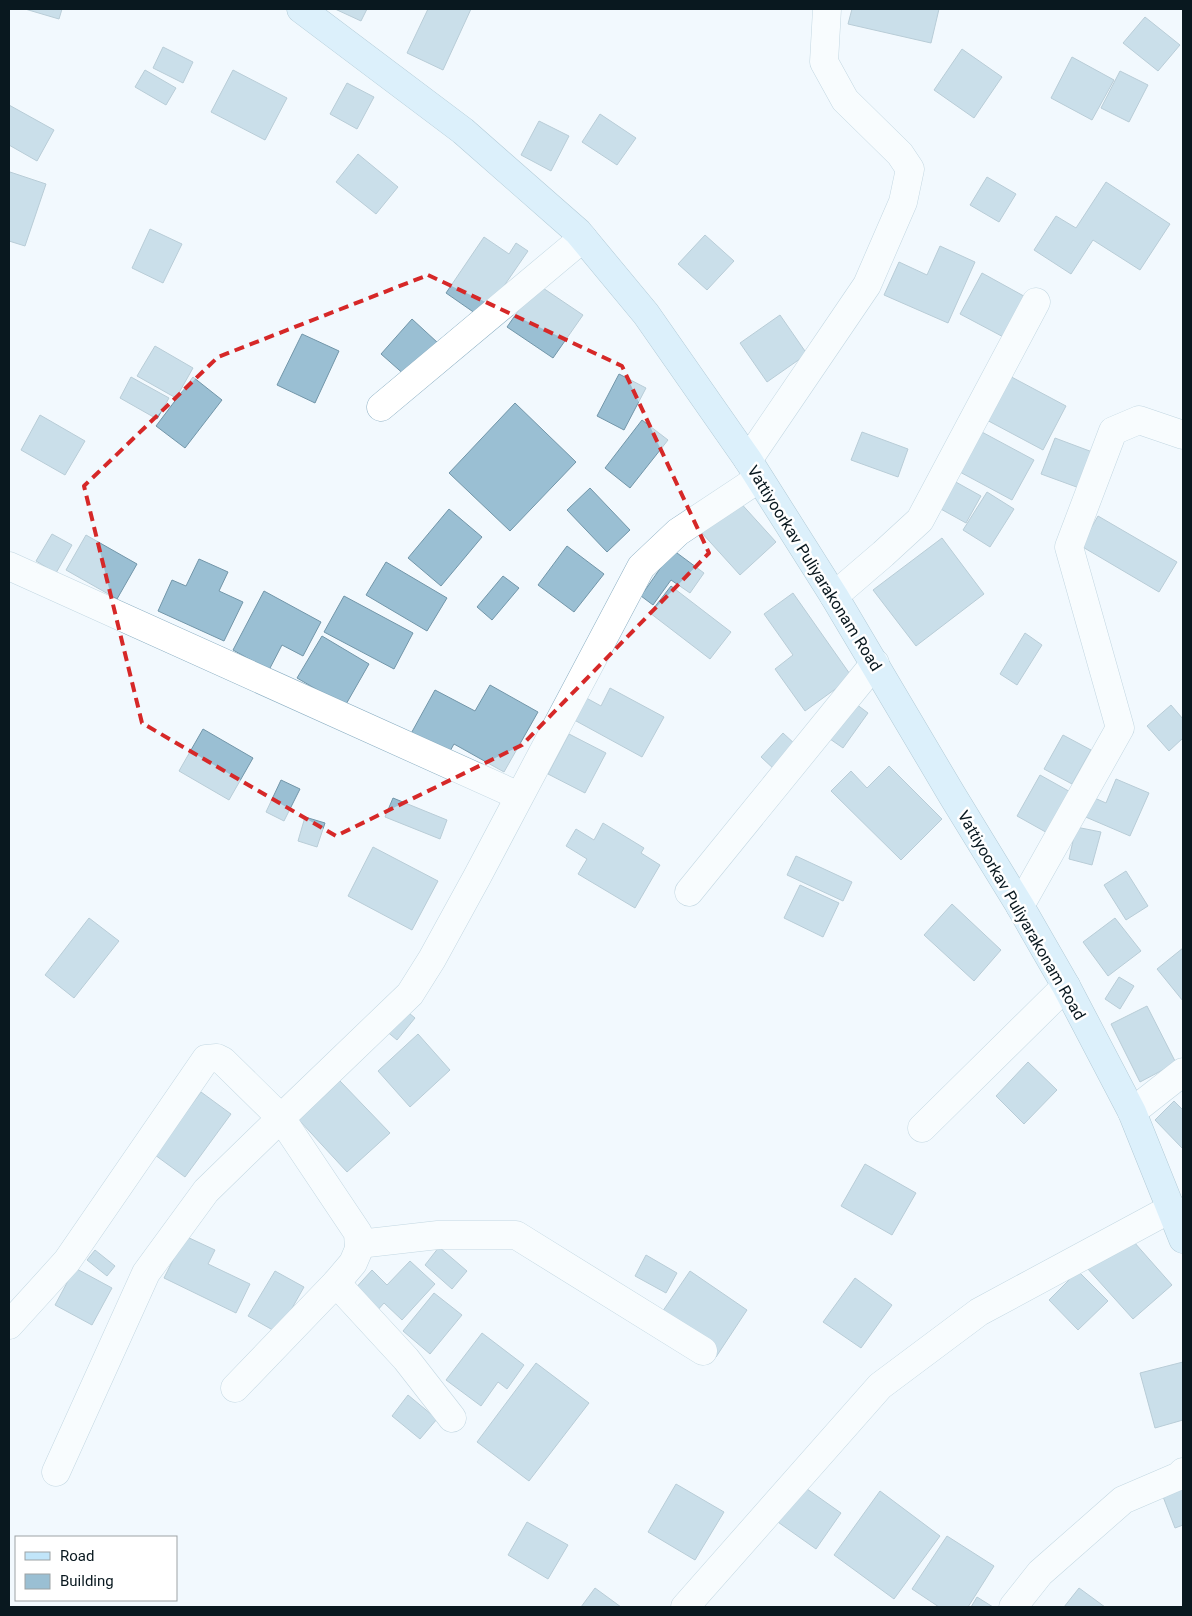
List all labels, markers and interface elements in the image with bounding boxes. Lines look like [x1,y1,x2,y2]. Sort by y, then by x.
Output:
street label: Vattiyoorkav Puliyarakonam Road [743,462,886,674]
street label: Vattiyoorkav Puliyarakonam Road [954,807,1089,1023]
legend [15,1536,178,1601]
text: Road [60,1547,94,1565]
text: Building [60,1572,114,1590]

